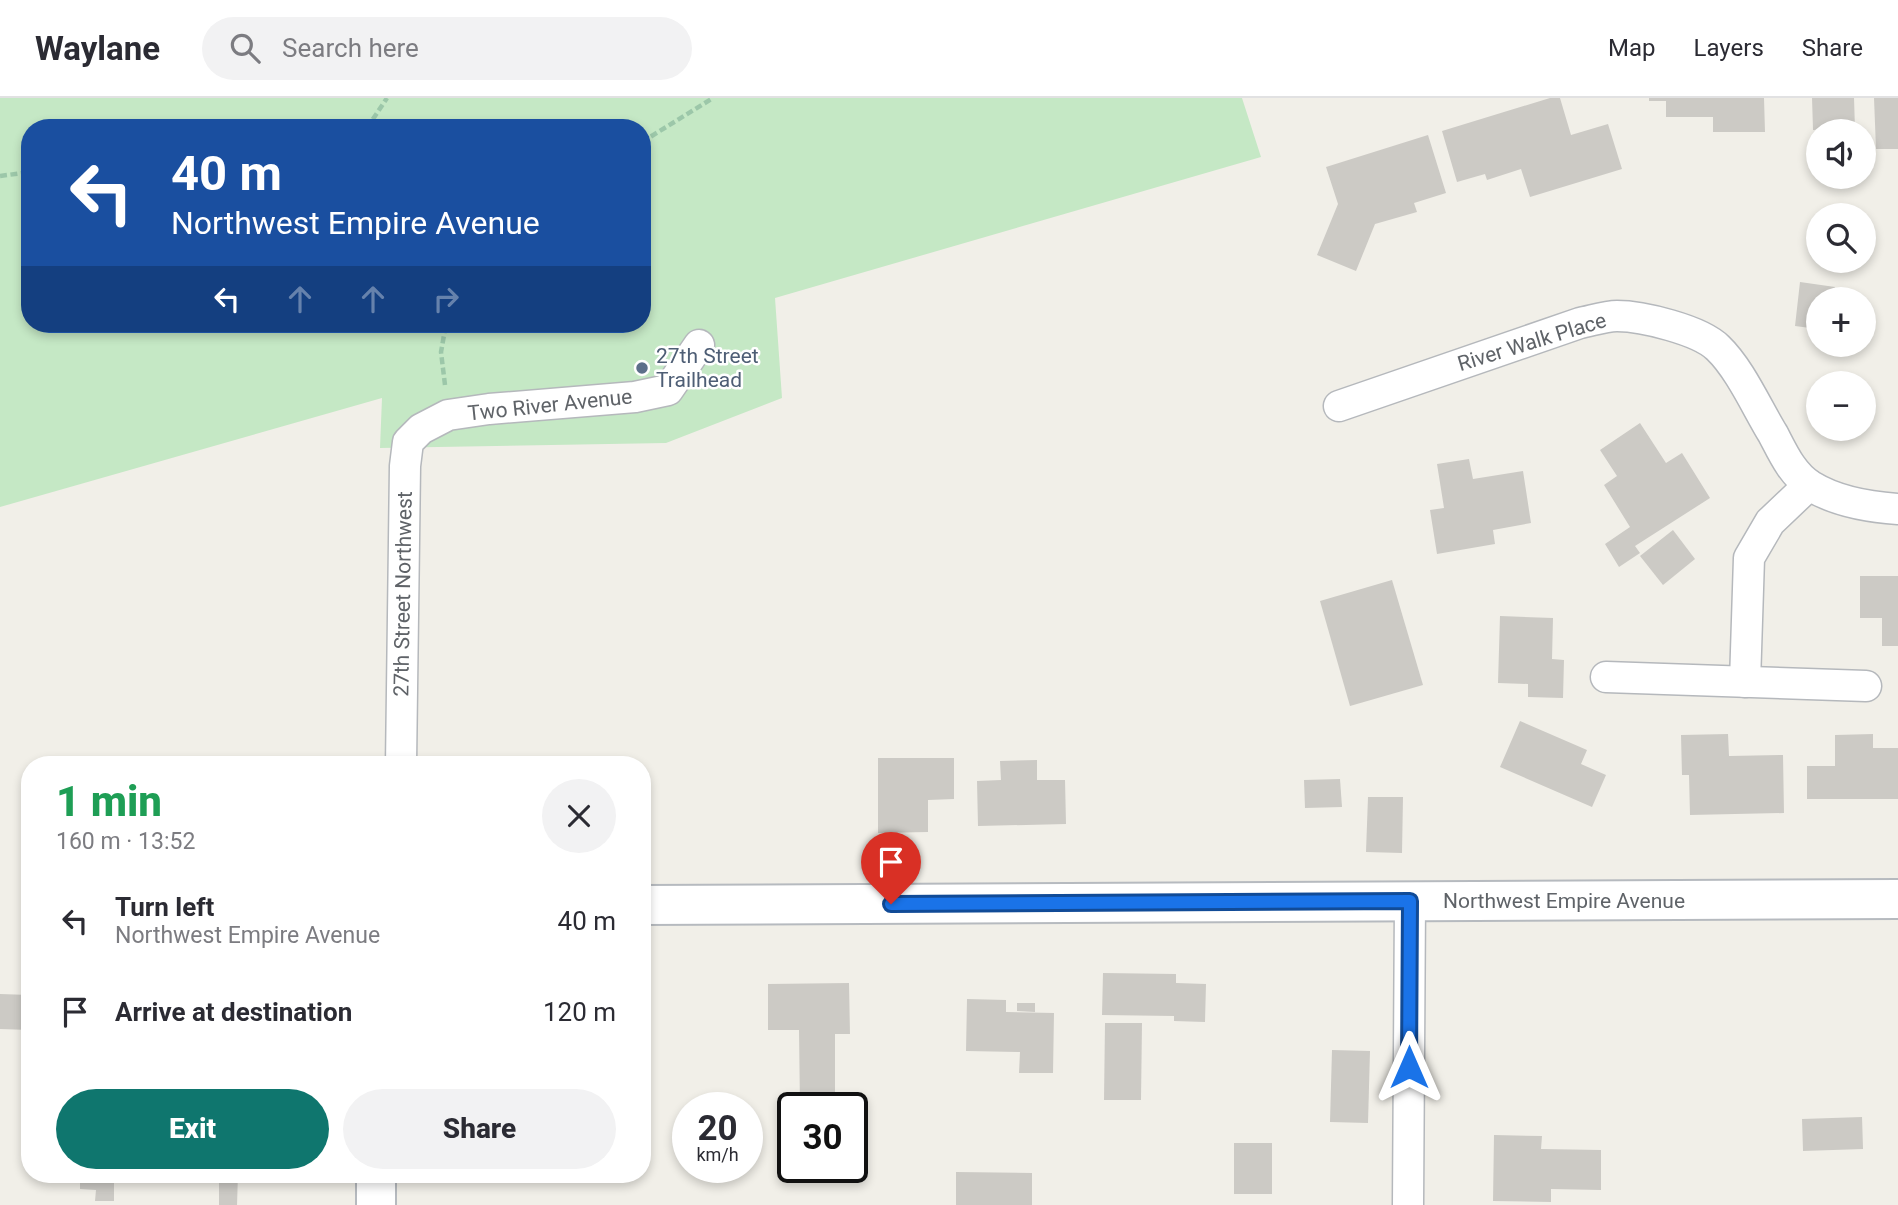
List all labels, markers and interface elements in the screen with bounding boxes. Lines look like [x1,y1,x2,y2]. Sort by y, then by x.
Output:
search box [202,17,692,80]
text: Waylane [35,29,160,68]
icon: search [226,29,264,67]
text: Search here [282,33,419,63]
text: Map [1608,34,1656,62]
text: Layers [1694,34,1764,62]
text: Share [1802,34,1863,62]
map controls [1806,119,1876,441]
button: sound [1806,119,1876,189]
text: 40 m [171,145,282,202]
icon: left [56,147,147,238]
button: search [1806,203,1876,273]
text: Northwest Empire Avenue [171,204,540,242]
icon: left [208,280,246,318]
icon: ahead [281,280,319,318]
icon: ahead [354,280,392,318]
icon: right [427,280,465,318]
button: + [1806,287,1876,357]
street label: River Walk Place [1455,308,1609,376]
place label: 27th Street Trailhead [656,344,759,392]
marker: 27th Street Trailhead [634,360,650,376]
button: − [1806,371,1876,441]
street label: Two River Avenue [467,384,633,426]
street label: 27th Street Northwest [389,491,417,697]
text: 1 min [56,777,162,826]
button: close [542,779,616,853]
text: 160 m · 13:52 [56,828,195,855]
pin [861,832,921,904]
icon: arrive [872,843,910,881]
street label: Northwest Empire Avenue [1443,889,1685,913]
text: Turn left [115,892,214,922]
icon: left [56,902,94,940]
text: 40 m [558,906,616,936]
text: Northwest Empire Avenue [115,922,380,949]
icon: arrive [56,993,94,1031]
text: Arrive at destination [115,997,352,1027]
text: 120 m [543,997,616,1027]
position arrow [1372,1030,1446,1104]
button: Exit [56,1089,329,1169]
button: Share [343,1089,616,1169]
speed limit sign: 30 [777,1092,868,1183]
text: 20 [697,1108,738,1149]
text: km/h [696,1144,739,1165]

